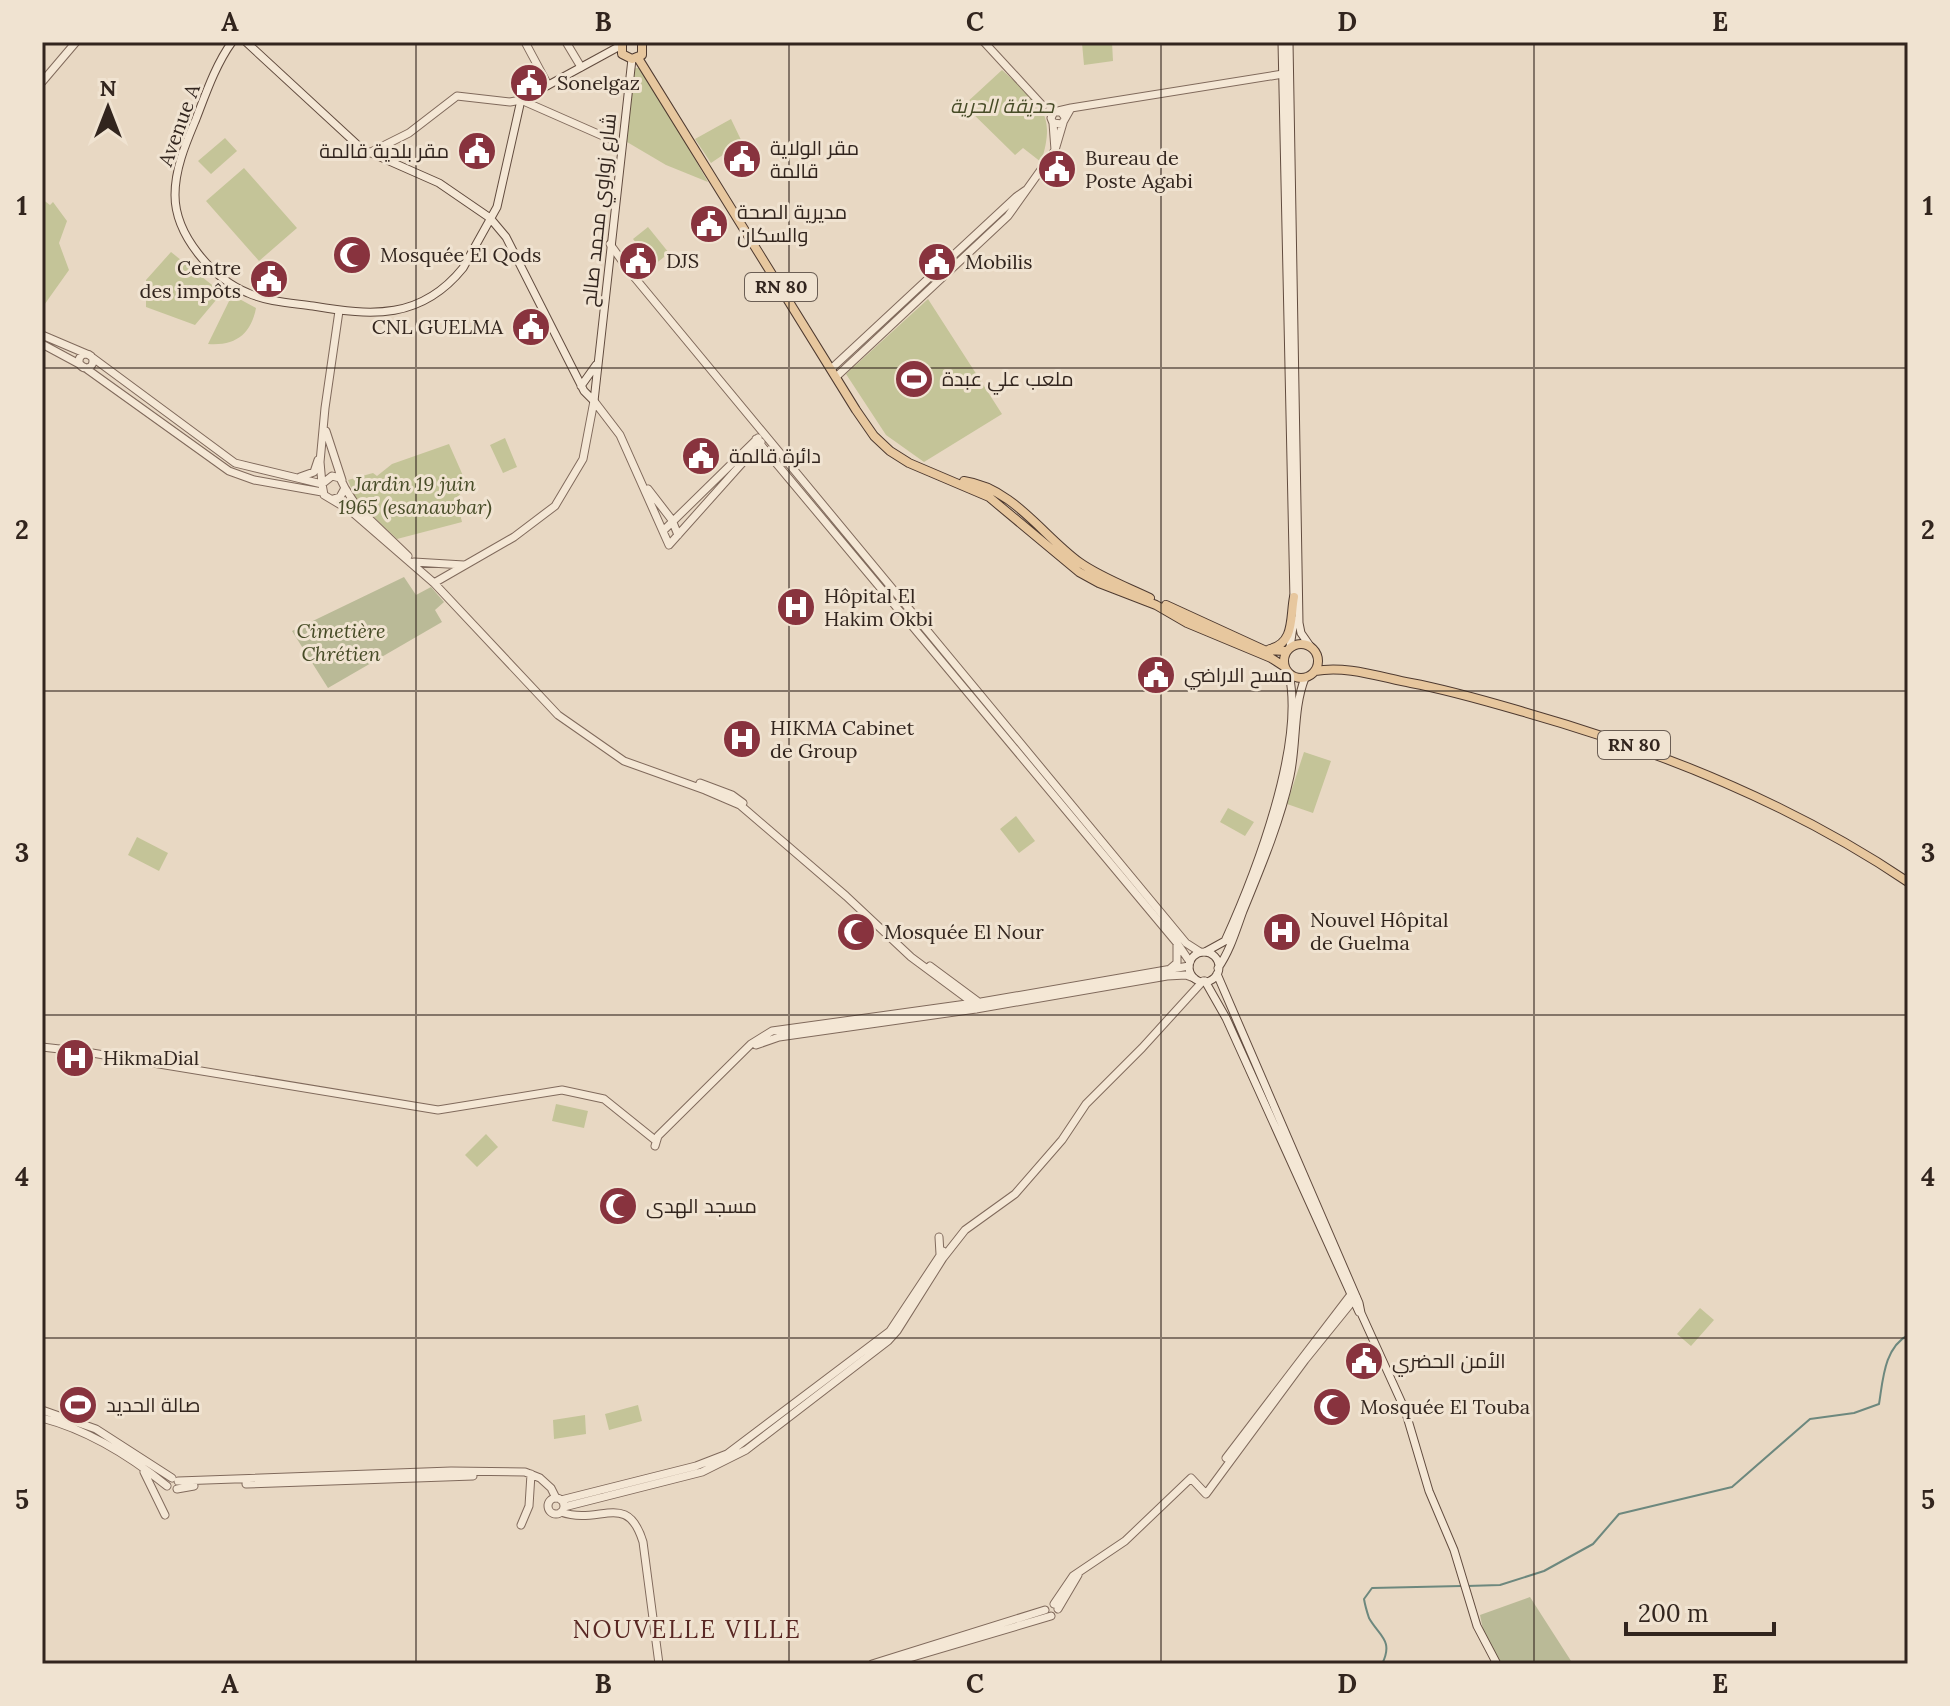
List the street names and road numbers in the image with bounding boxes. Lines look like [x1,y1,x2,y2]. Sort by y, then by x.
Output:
street label: Avenue A [152,80,205,170]
street label: شارع زواوي محمد صالح [576,112,625,308]
road number: RN 80 [745,273,817,301]
road number: RN 80 [1598,731,1670,759]

